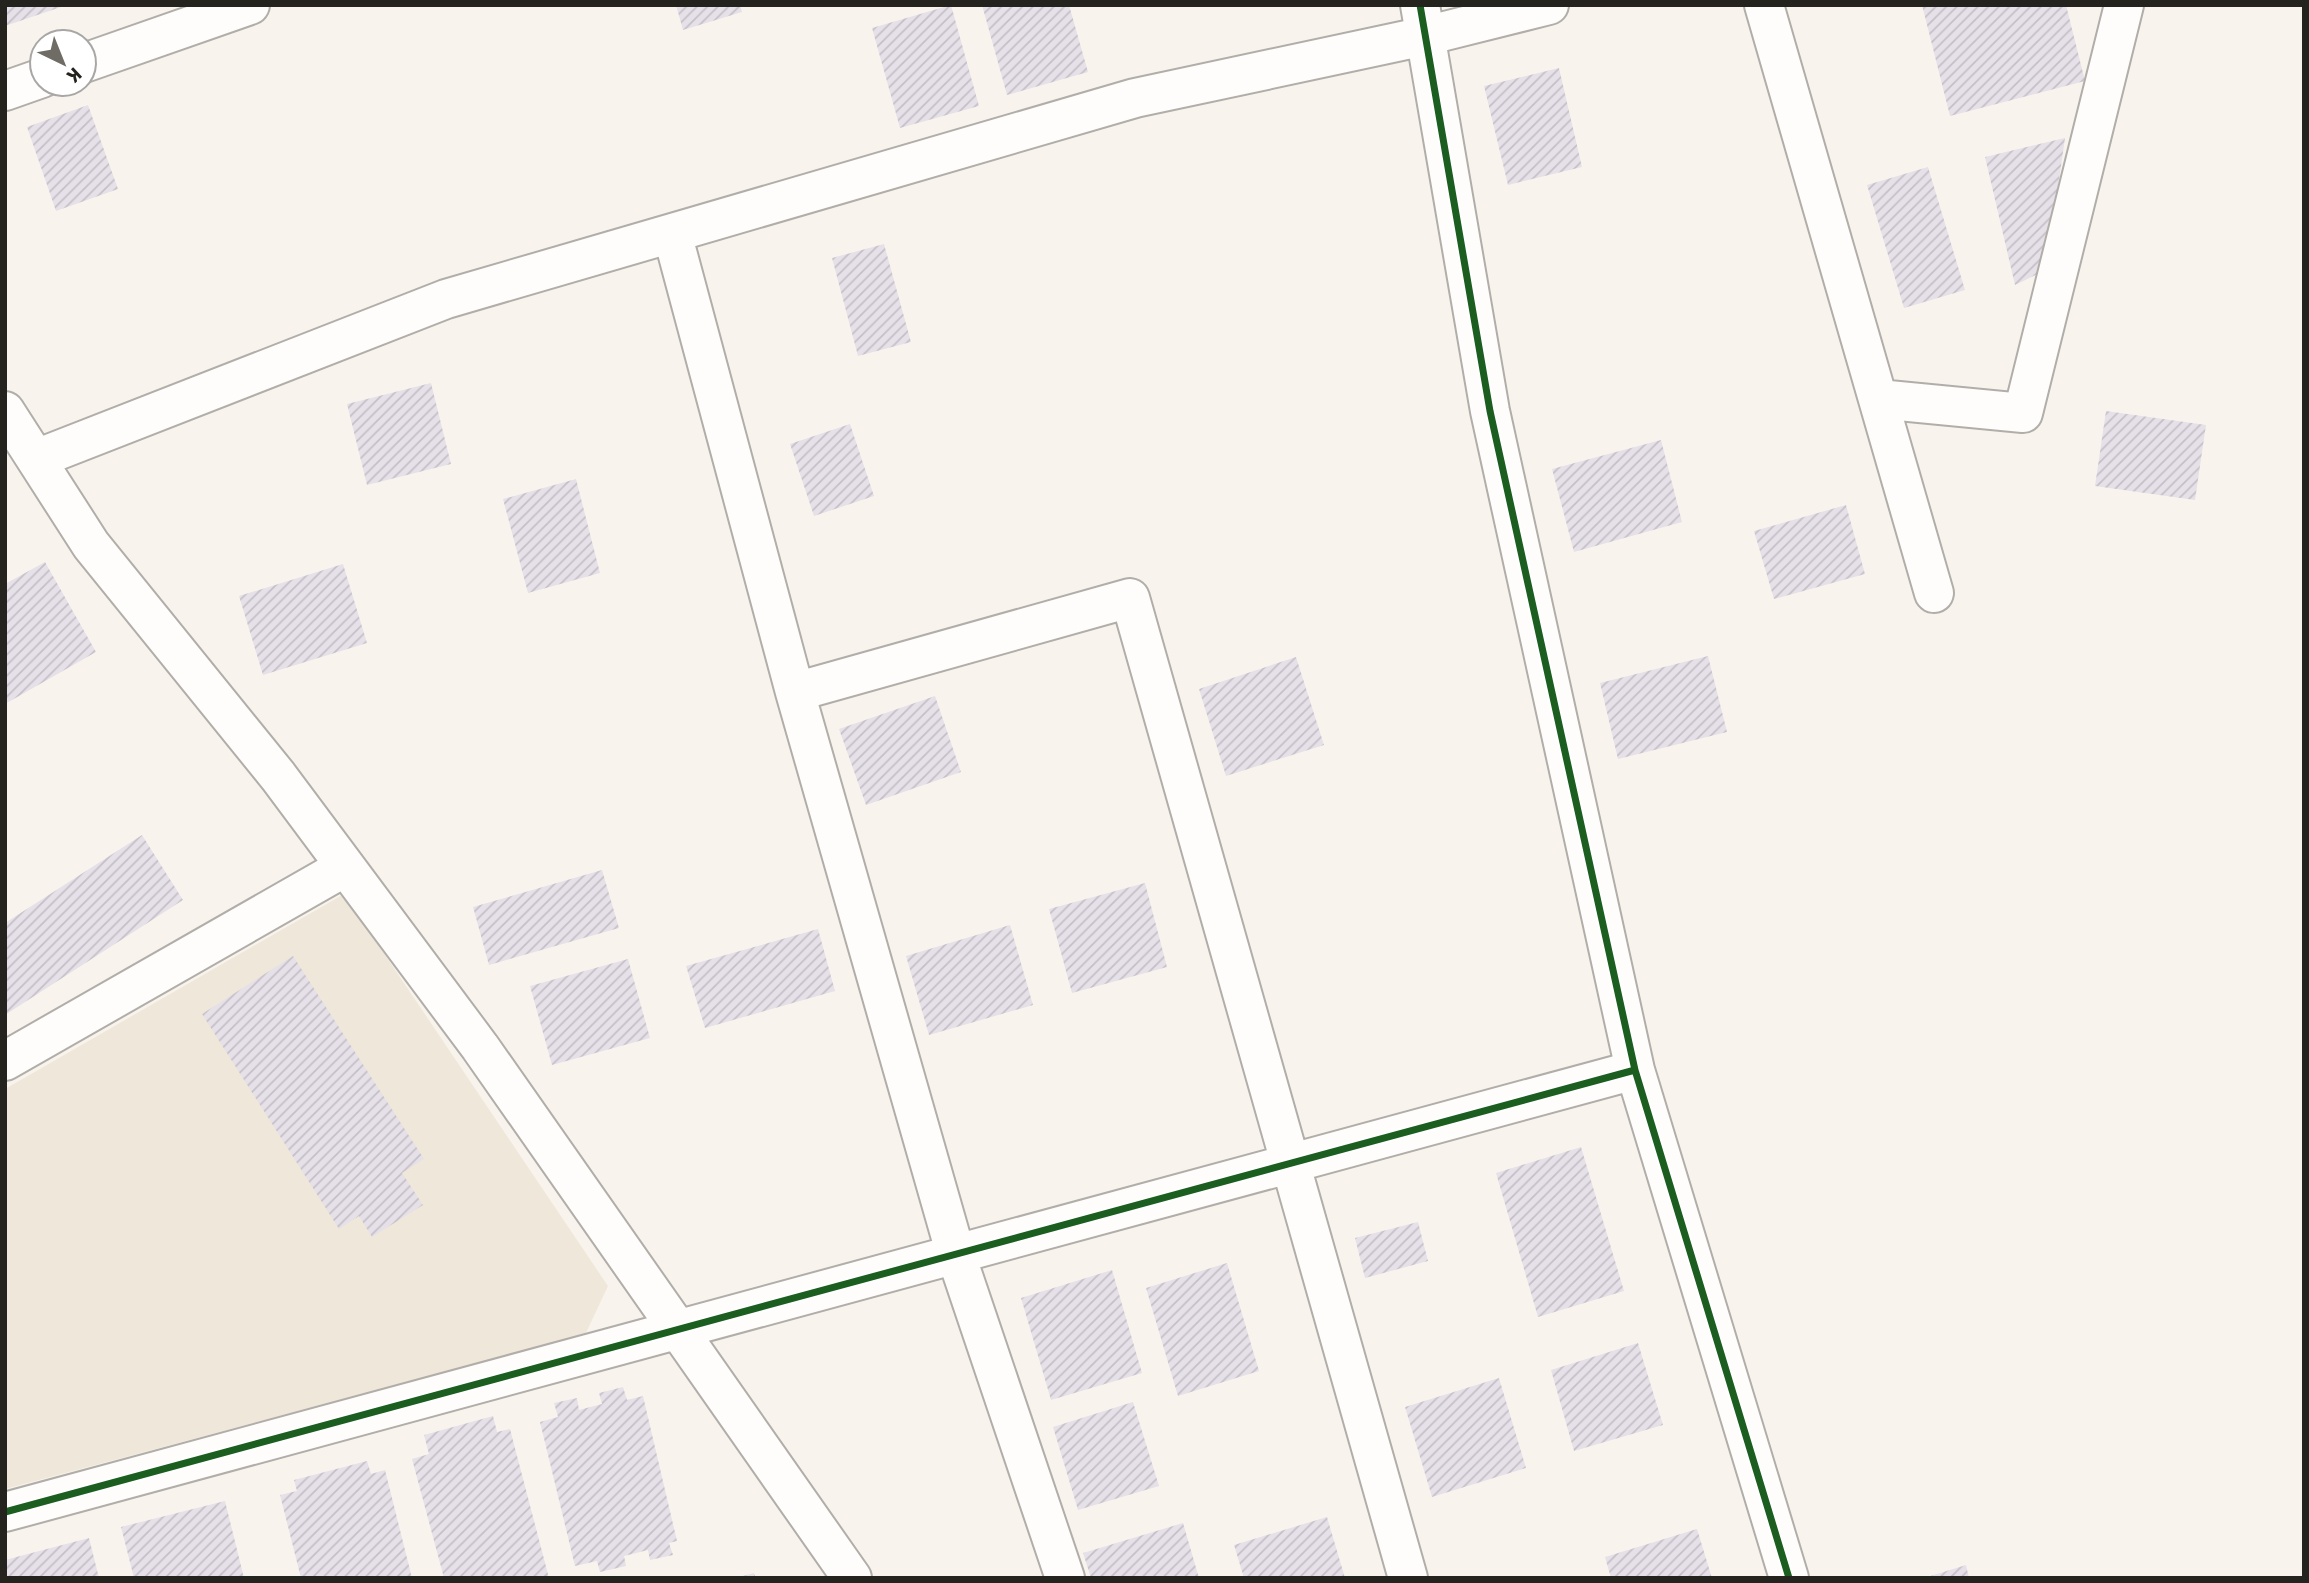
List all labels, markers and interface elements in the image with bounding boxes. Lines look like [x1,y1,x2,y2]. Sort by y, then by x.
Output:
north arrow [28,28,98,98]
text: K [61,62,86,88]

